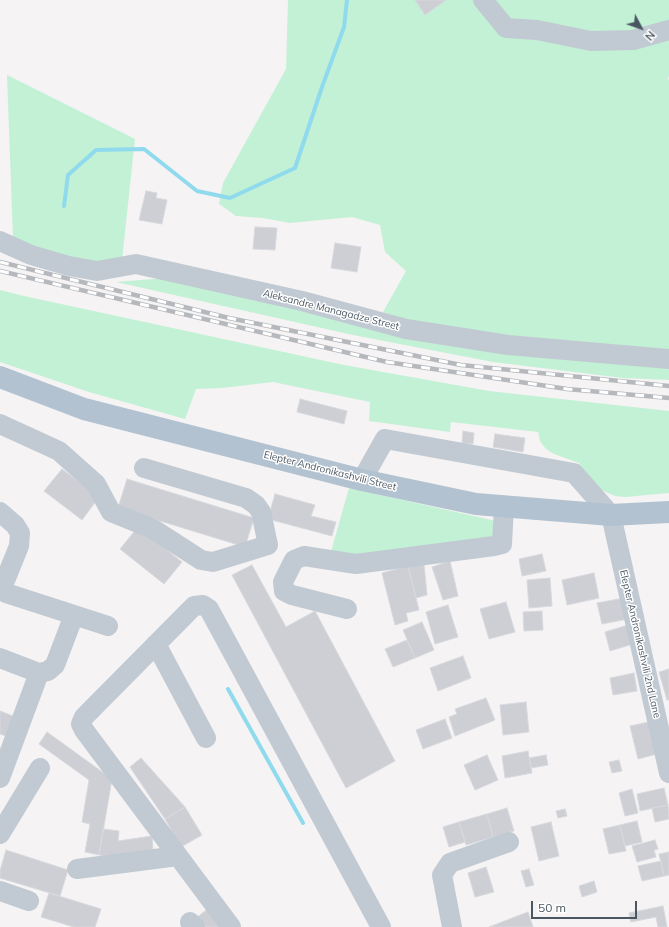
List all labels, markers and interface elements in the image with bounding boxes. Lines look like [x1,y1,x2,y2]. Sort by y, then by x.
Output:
north arrow [621,8,661,48]
text: N [642,28,658,44]
street label: Aleksandre Managadze Street [262,287,400,333]
street label: Elepter Andronikashvili Street [263,449,397,493]
street label: Elepter Andronikashvili 2nd Lane [617,569,663,719]
scale bar [533,893,639,919]
text: 50 m [538,900,566,915]

